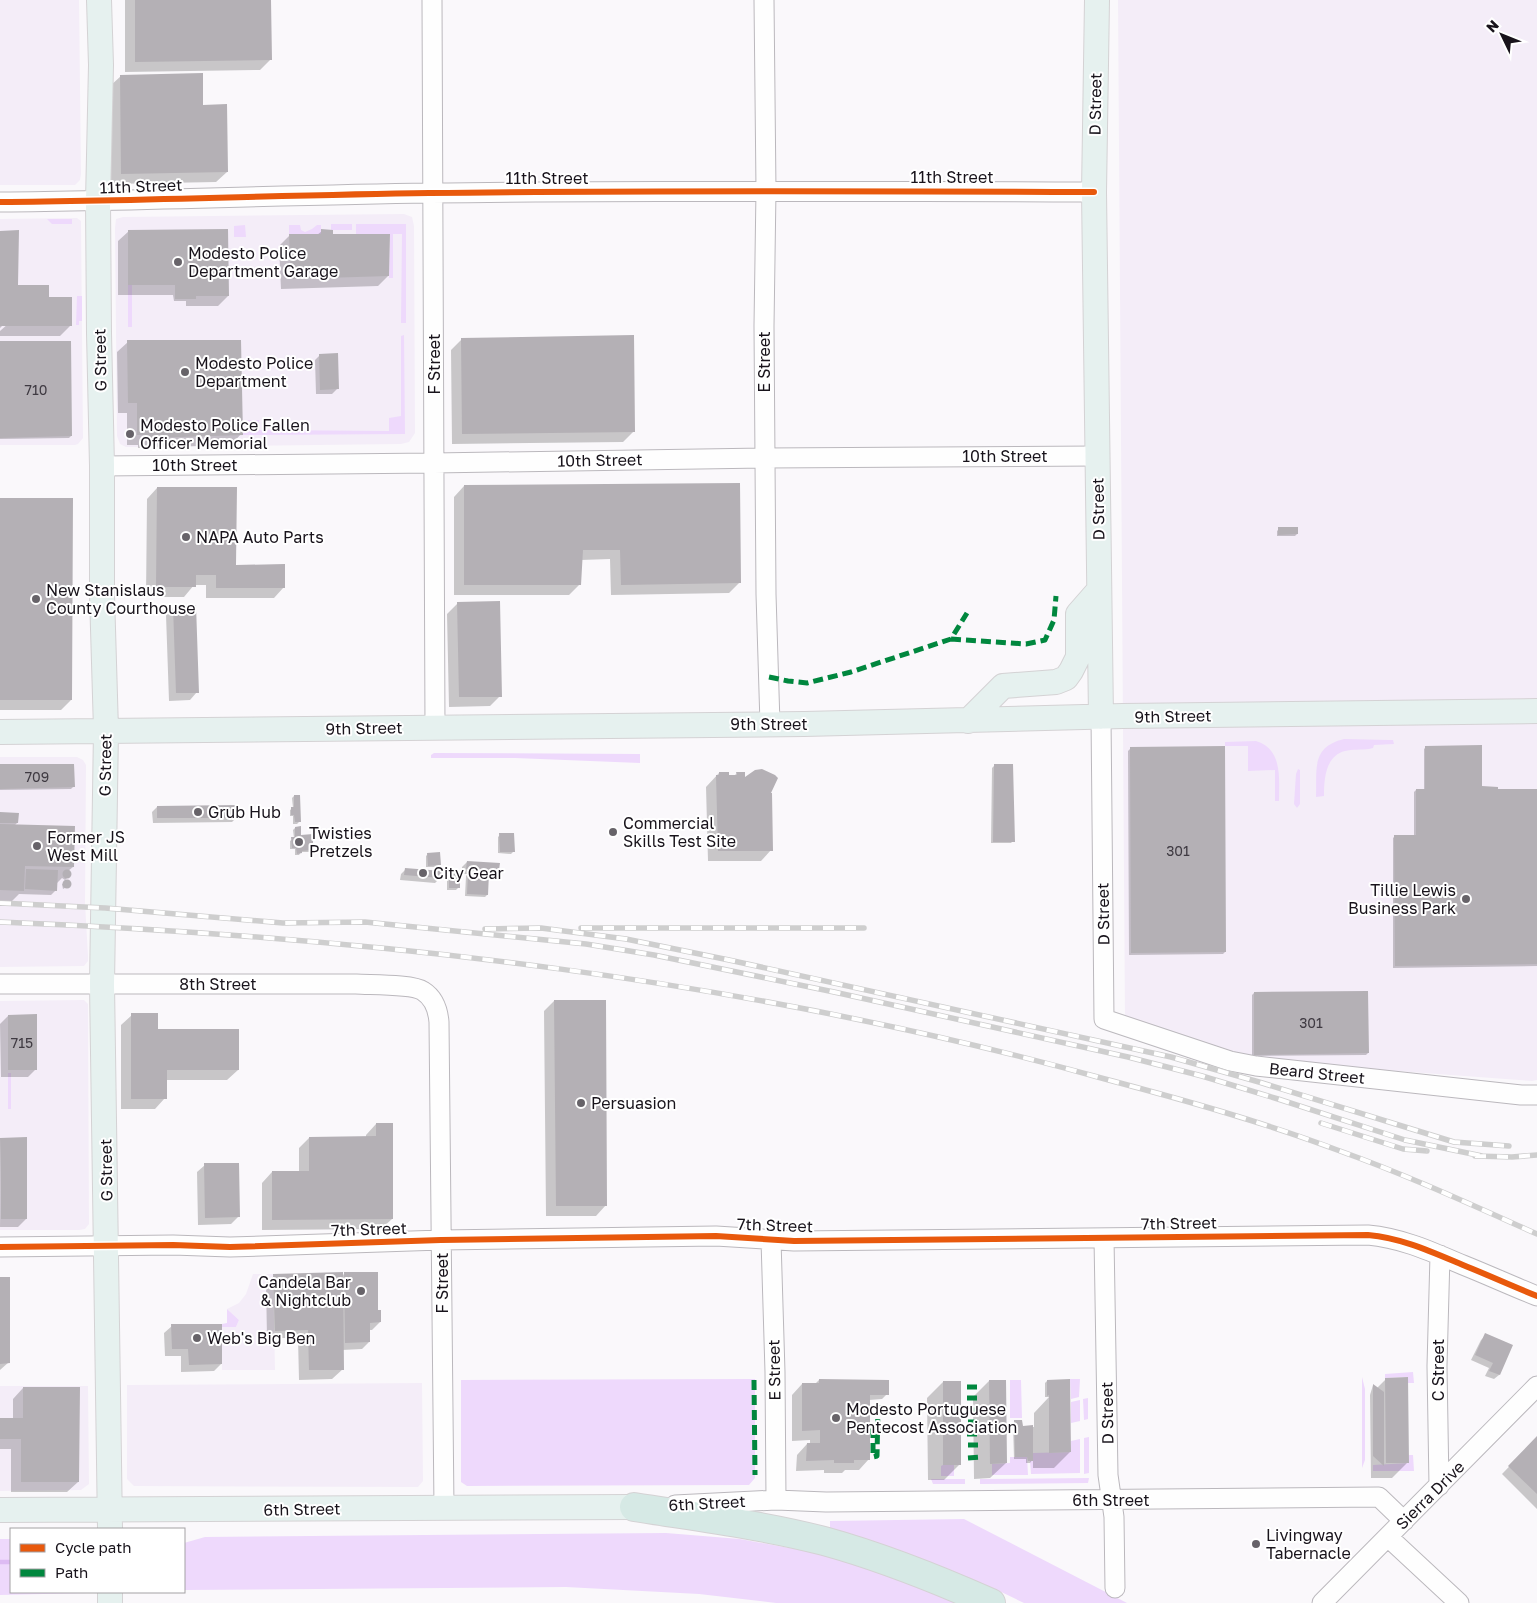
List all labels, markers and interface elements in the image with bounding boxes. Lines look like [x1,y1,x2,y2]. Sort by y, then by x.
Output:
north arrow [1477,10,1527,60]
text: N [1482,16,1502,35]
street label: D Street [1084,73,1106,135]
street label: 11th Street [910,167,994,187]
street label: 11th Street [505,168,589,188]
street label: 11th Street [99,175,183,197]
place label: Modesto Police Department Garage [188,243,338,281]
marker: Modesto Police Department Garage [172,256,184,268]
street label: G Street [89,329,111,391]
street label: E Street [754,331,774,393]
street label: F Street [424,334,444,394]
place label: Modesto Police Department [195,353,313,391]
marker: Modesto Police Department [179,366,191,378]
house number: 710 [25,381,47,398]
place label: Modesto Police Fallen Officer Memorial [140,415,310,453]
marker: Modesto Police Fallen Officer Memorial [124,428,136,440]
street label: 10th Street [962,446,1048,466]
street label: 10th Street [557,449,643,471]
street label: 10th Street [152,455,238,475]
street label: D Street [1087,478,1109,540]
place label: NAPA Auto Parts [196,527,324,547]
marker: NAPA Auto Parts [180,531,192,543]
place label: New Stanislaus County Courthouse [46,580,196,618]
marker: New Stanislaus County Courthouse [30,593,42,605]
street label: 9th Street [1134,705,1212,727]
street label: 9th Street [730,714,808,734]
street label: 9th Street [325,717,403,739]
street label: G Street [94,734,116,796]
house number: 709 [25,768,49,785]
place label: Grub Hub [208,802,281,822]
marker: Grub Hub [192,806,204,818]
place label: Commercial Skills Test Site [623,813,736,851]
place label: Twisties Pretzels [309,823,373,861]
marker: Commercial Skills Test Site [607,826,619,838]
place label: Former JS West Mill [47,827,125,865]
marker: Twisties Pretzels [293,836,305,848]
marker: Former JS West Mill [31,840,43,852]
house number: 301 [1166,842,1190,859]
place label: City Gear [433,863,504,883]
marker: City Gear [417,867,429,879]
place label: Tillie Lewis Business Park [1348,880,1456,918]
street label: D Street [1092,883,1114,945]
marker: Tillie Lewis Business Park [1460,893,1472,905]
street label: 8th Street [179,974,257,994]
house number: 301 [1299,1014,1323,1031]
house number: 715 [11,1034,33,1051]
street label: Beard Street [1268,1058,1366,1088]
place label: Persuasion [591,1093,676,1113]
marker: Persuasion [575,1097,587,1109]
street label: G Street [95,1139,117,1201]
street label: 7th Street [1141,1212,1217,1234]
street label: 7th Street [737,1214,813,1236]
street label: 7th Street [331,1218,407,1240]
street label: F Street [432,1253,452,1313]
place label: Candela Bar & Nightclub [258,1272,351,1310]
marker: Candela Bar & Nightclub [355,1285,367,1297]
place label: Web's Big Ben [207,1328,315,1348]
marker: Web's Big Ben [191,1332,203,1344]
street label: E Street [763,1339,785,1401]
street label: C Street [1428,1339,1448,1401]
street label: D Street [1096,1382,1118,1444]
place label: Modesto Portuguese Pentecost Association [846,1399,1017,1437]
marker: Modesto Portuguese Pentecost Association [830,1412,842,1424]
street label: Sierra Drive [1392,1457,1468,1533]
street label: 6th Street [1072,1490,1150,1510]
street label: 6th Street [668,1491,746,1515]
street label: 6th Street [263,1498,341,1520]
place label: Livingway Tabernacle [1266,1525,1351,1563]
legend [10,1528,185,1593]
text: Cycle path [55,1538,131,1556]
marker: Livingway Tabernacle [1250,1538,1262,1550]
text: Path [55,1563,88,1581]

